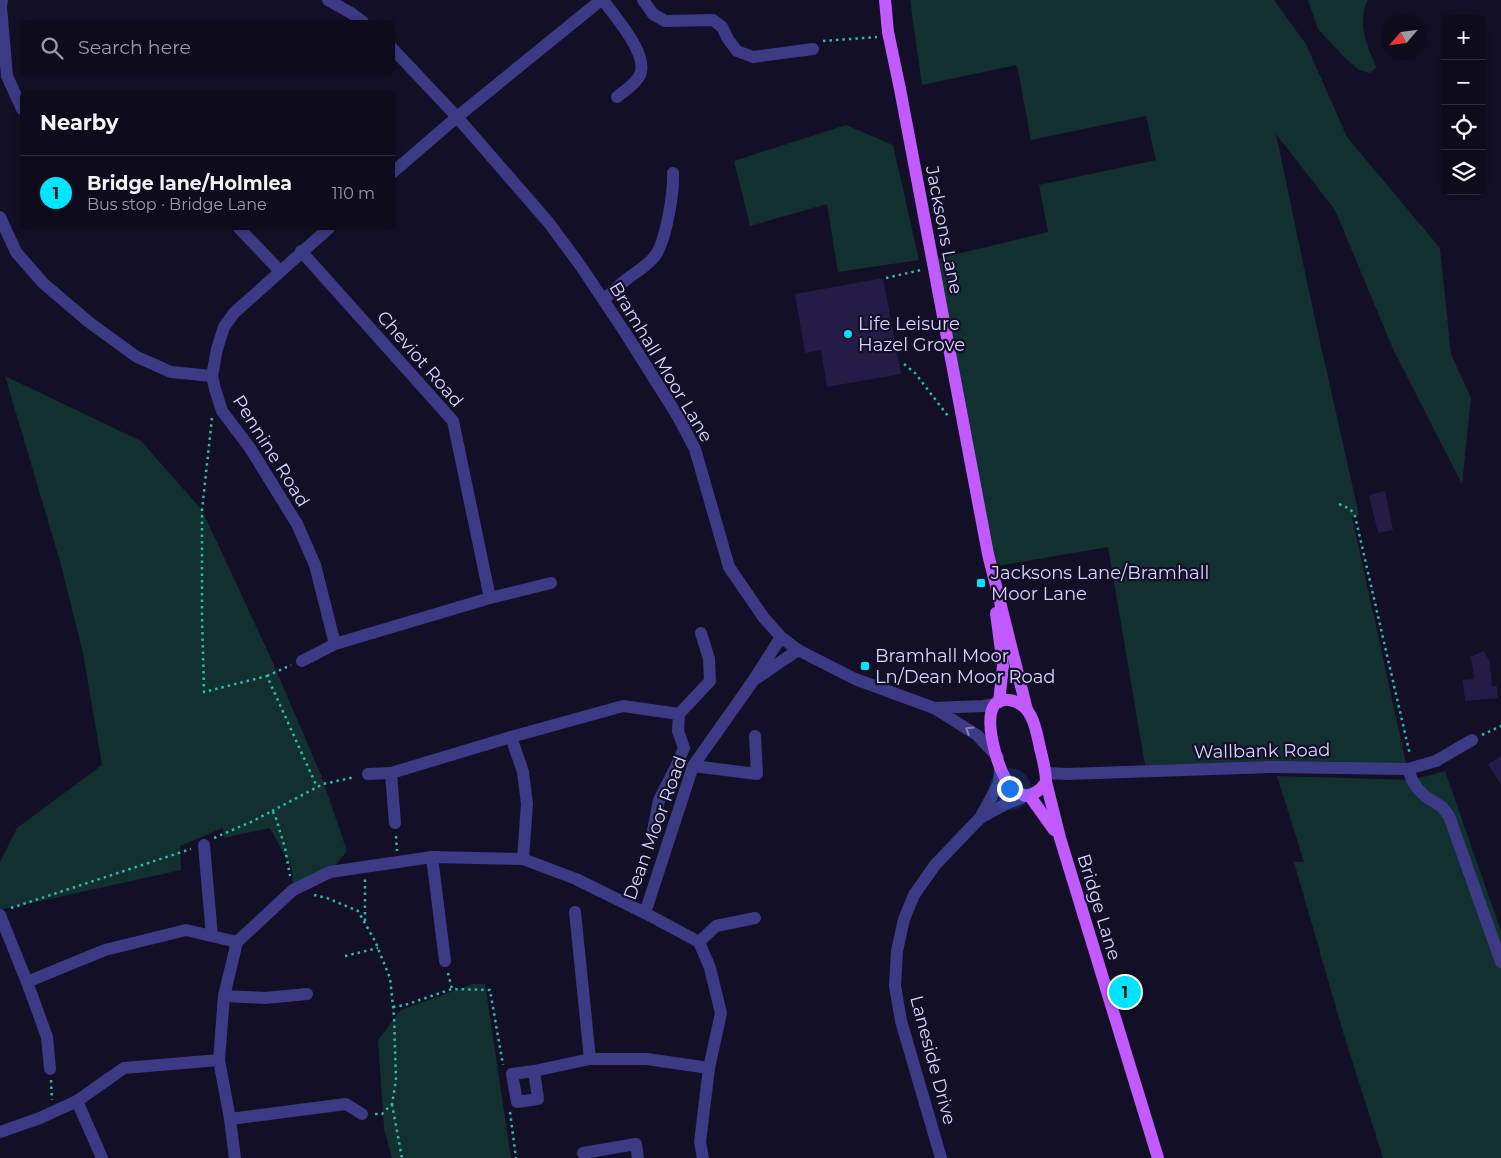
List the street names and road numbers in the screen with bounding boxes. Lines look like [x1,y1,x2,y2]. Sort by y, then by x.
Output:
street label: Jacksons Lane [921,163,967,296]
street label: Bramhall Moor Lane [604,278,718,446]
street label: Cheviot Road [372,306,468,412]
street label: Pennine Road [228,391,314,511]
street label: Wallbank Road [1193,739,1331,763]
street label: Dean Moor Road [619,753,691,903]
street label: Bridge Lane [1072,851,1126,963]
street label: Laneside Drive [905,993,961,1127]

